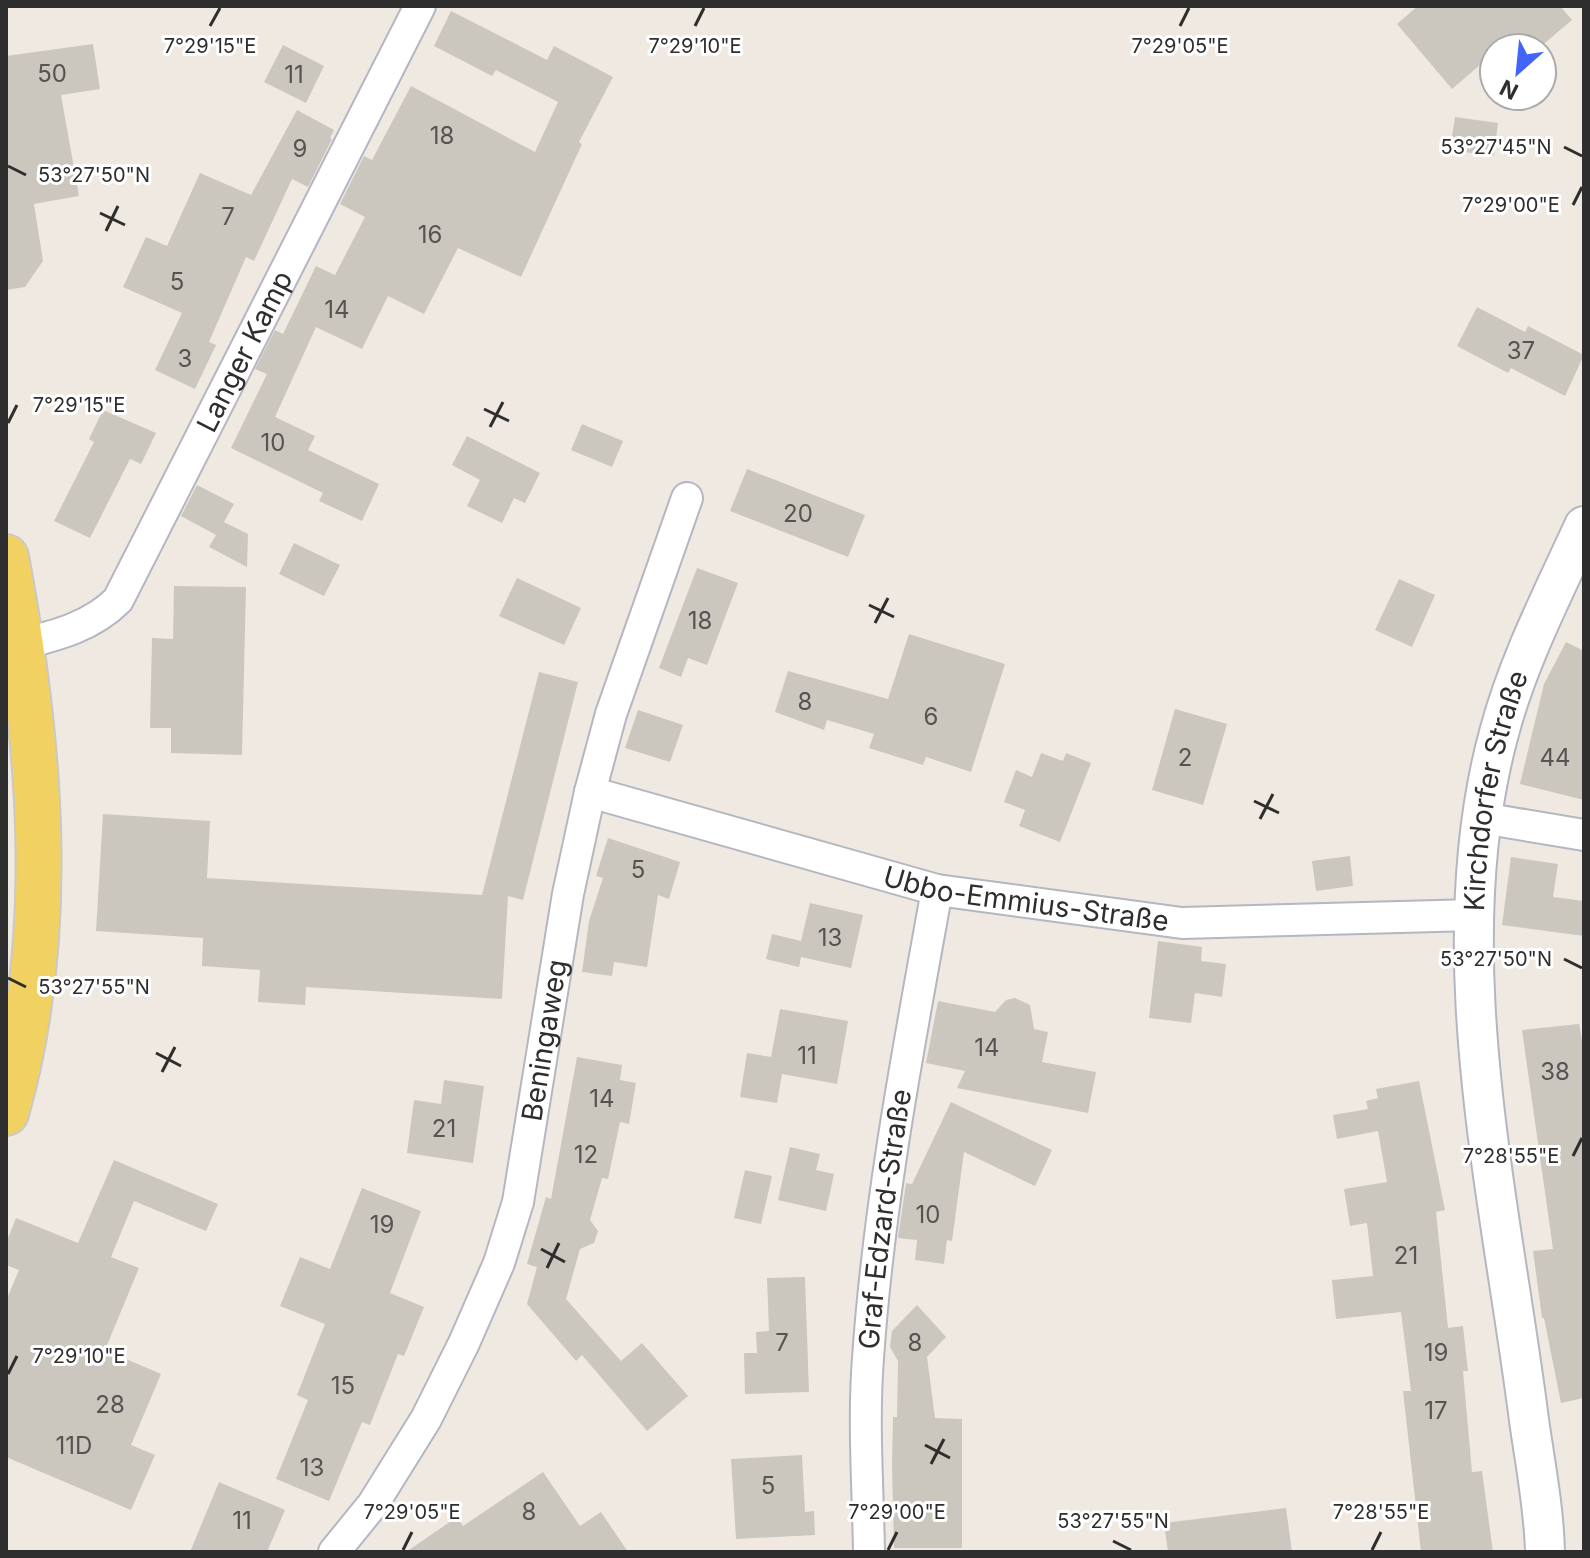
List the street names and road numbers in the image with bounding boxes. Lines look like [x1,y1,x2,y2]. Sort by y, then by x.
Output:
street label: Langer Kamp [189,265,300,438]
street label: Kirchdorfer Straße [1457,666,1535,912]
street label: Ubbo-Emmius-Straße [879,859,1171,938]
street label: Beningaweg [514,957,574,1124]
street label: Graf-Edzard-Straße [852,1087,918,1350]

